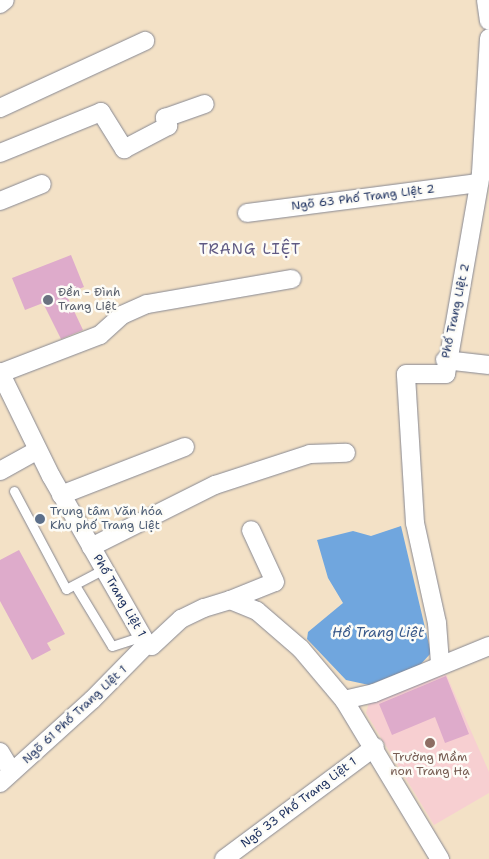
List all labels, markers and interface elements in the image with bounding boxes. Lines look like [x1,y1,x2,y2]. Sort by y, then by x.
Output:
street label: Ngõ 63 Phố Trang Liệt 2 [290,182,436,214]
district label: TRANG LIỆT [198,241,302,259]
street label: Phố Trang Liệt 2 [439,262,473,360]
place label: Đền - Đình Trang Liệt [58,286,120,314]
marker: Đền - Đình Trang Liệt [42,294,54,306]
place label: Trung tâm Văn hóa Khu phố Trang Liệt [50,505,163,533]
marker: Trung tâm Văn hóa Khu phố Trang Liệt [34,513,46,525]
street label: Phố Trang Liệt 1 [89,552,149,640]
water label: Hồ Trang Liệt [332,624,424,640]
street label: Ngõ 61 Phố Trang Liệt 1 [20,663,130,767]
marker: Trường Mầm non Trang Hạ [424,737,436,749]
place label: Trường Mầm non Trang Hạ [390,751,470,779]
street label: Ngõ 33 Phố Trang Liệt 1 [238,755,360,851]

